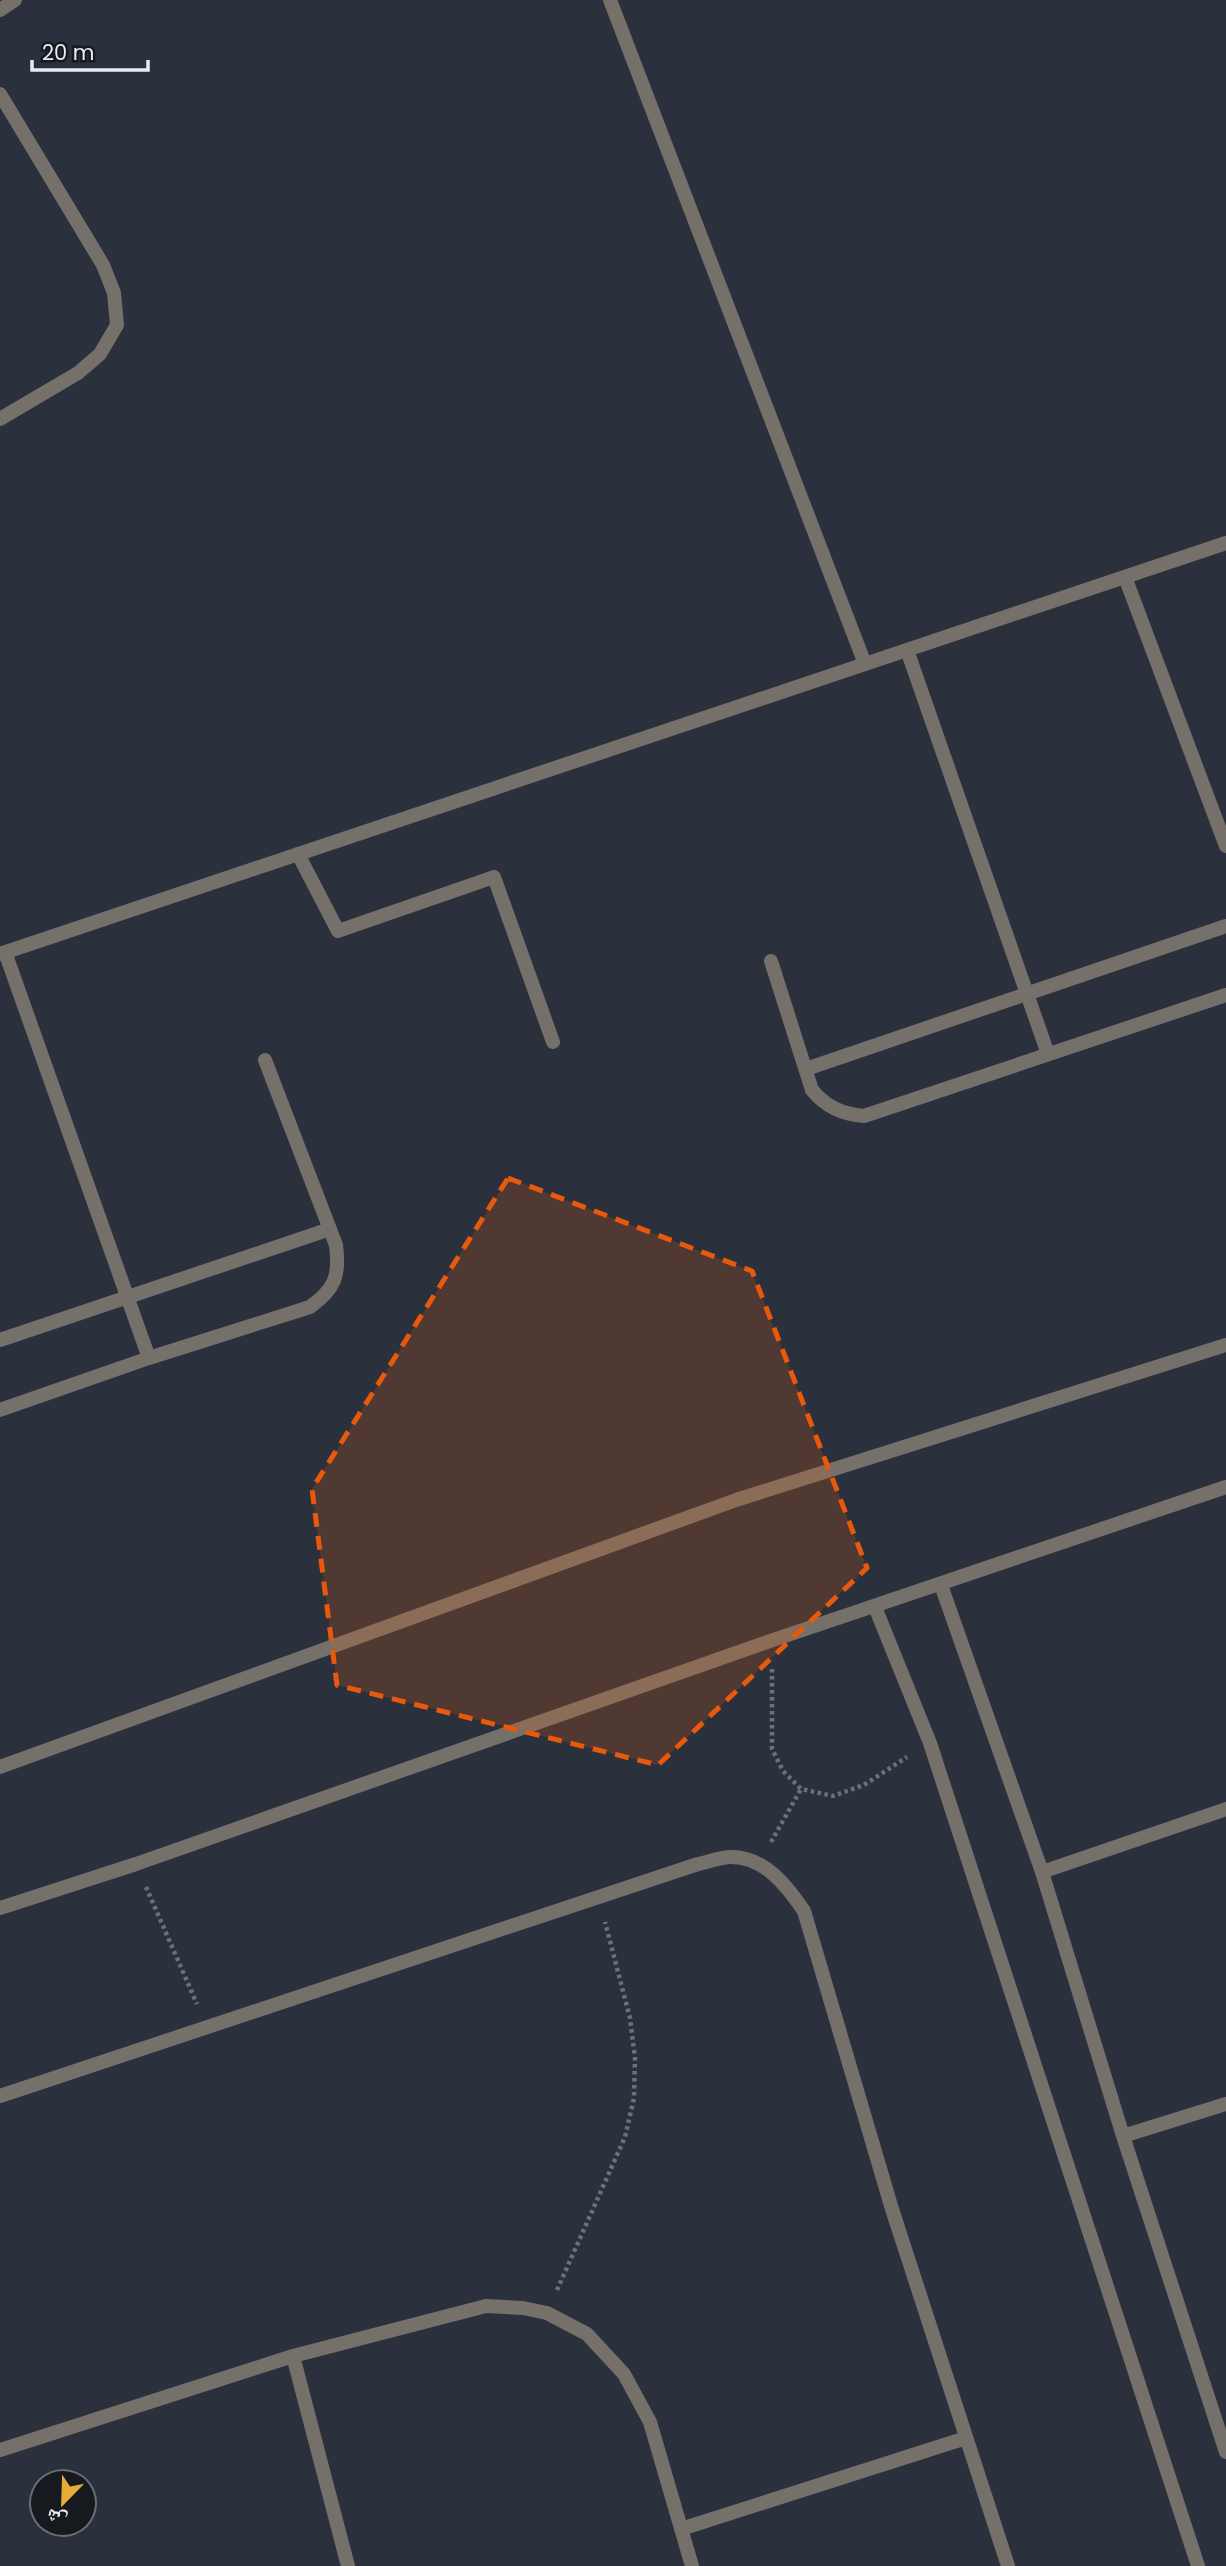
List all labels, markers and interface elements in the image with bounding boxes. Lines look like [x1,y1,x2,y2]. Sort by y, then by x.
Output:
scale bar [32,28,147,72]
text: 20 m [42,38,95,67]
north arrow [28,2468,98,2538]
text: ش [42,2502,71,2535]

